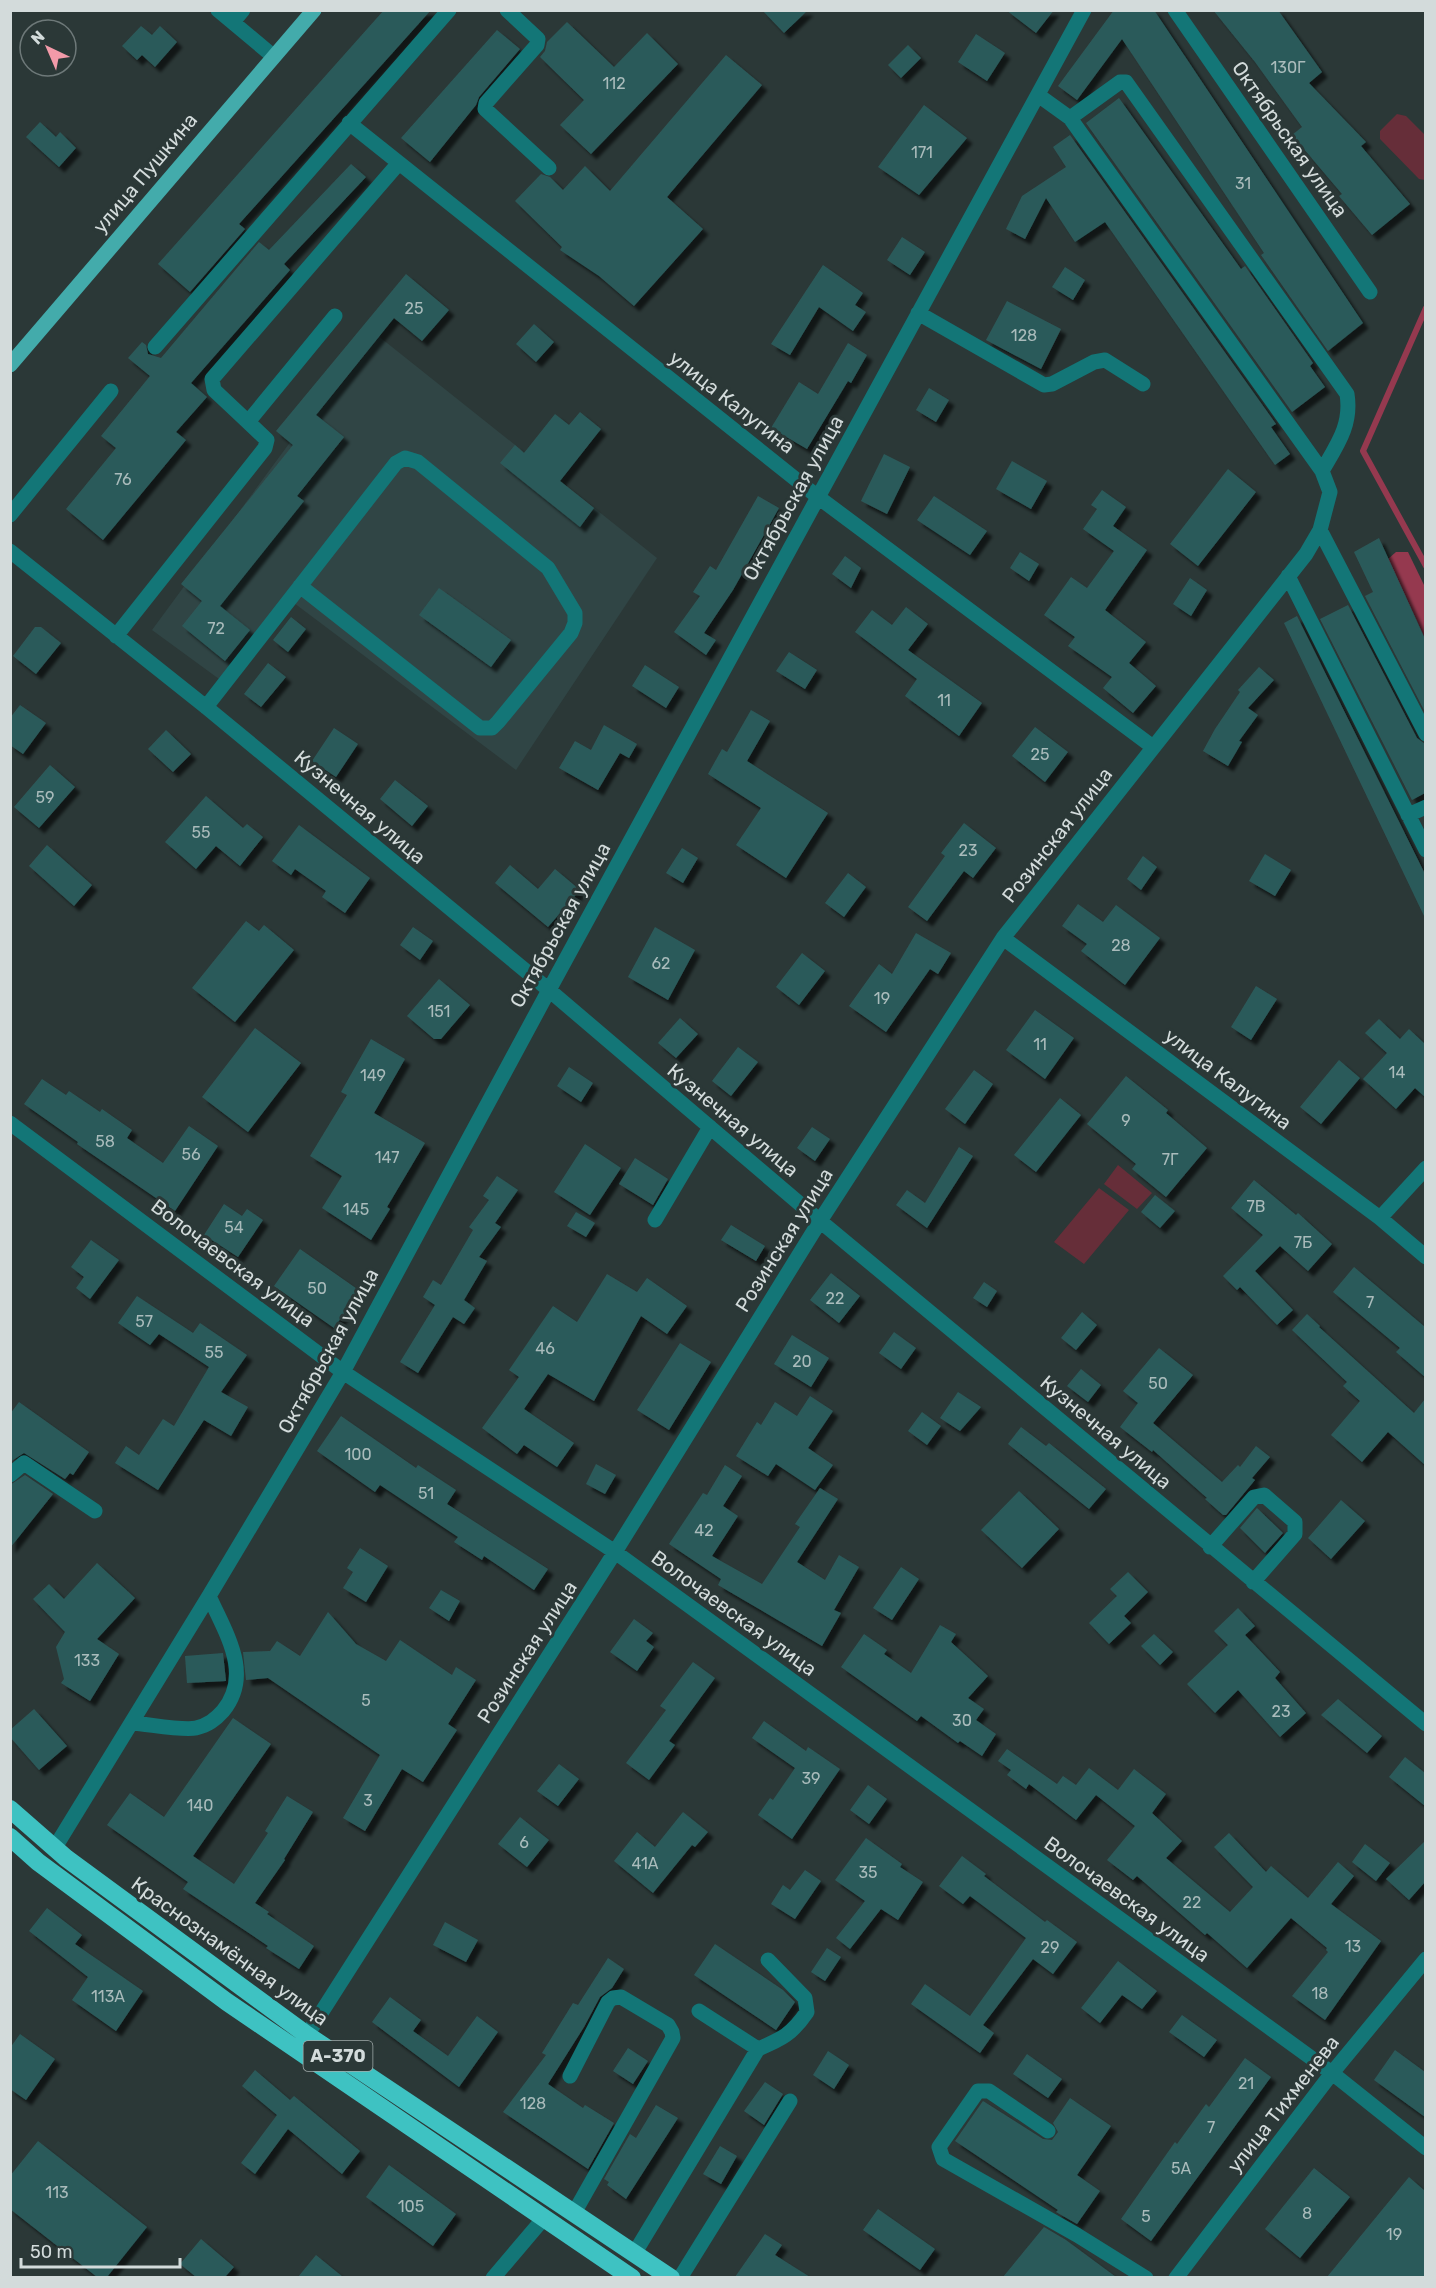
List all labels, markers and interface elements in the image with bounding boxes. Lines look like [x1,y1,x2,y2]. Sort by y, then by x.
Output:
north arrow [18,18,78,78]
text: N [27,27,49,48]
street label: Октябрьская улица [1227,56,1353,222]
house number: 130Г [1271,58,1306,77]
house number: 112 [602,74,626,93]
street label: улица Пушкина [88,108,202,238]
house number: 171 [911,143,933,162]
house number: 31 [1235,174,1251,193]
house number: 25 [405,299,423,318]
house number: 128 [1011,326,1037,345]
street label: улица Калугина [664,345,800,459]
street label: Октябрьская улица [738,411,848,585]
house number: 76 [114,470,132,489]
house number: 72 [207,619,225,638]
house number: 11 [937,691,951,710]
street label: Кузнечная улица [290,745,430,869]
house number: 25 [1031,745,1049,764]
street label: Розинская улица [997,763,1117,907]
house number: 59 [36,788,55,807]
house number: 55 [191,823,211,842]
street label: Октябрьская улица [505,838,615,1012]
house number: 23 [958,841,978,860]
house number: 28 [1111,936,1131,955]
house number: 62 [651,954,671,973]
house number: 19 [874,989,890,1008]
house number: 151 [428,1002,450,1021]
street label: улица Калугина [1160,1023,1296,1135]
house number: 11 [1033,1035,1047,1054]
street label: Кузнечная улица [663,1058,803,1182]
house number: 14 [1389,1063,1405,1082]
house number: 149 [360,1066,386,1085]
house number: 9 [1121,1111,1131,1130]
house number: 58 [95,1132,115,1151]
house number: 56 [181,1145,201,1164]
house number: 147 [375,1148,399,1167]
house number: 7Г [1162,1150,1179,1169]
street label: Розинская улица [730,1164,838,1316]
street label: Волочаевская улица [147,1194,319,1332]
house number: 7В [1247,1197,1265,1216]
house number: 145 [343,1200,369,1219]
house number: 54 [224,1218,244,1237]
house number: 7Б [1294,1233,1312,1252]
street label: Октябрьская улица [273,1264,383,1438]
house number: 50 [307,1279,327,1298]
house number: 22 [826,1289,844,1308]
house number: 7 [1366,1293,1374,1312]
house number: 57 [135,1312,153,1331]
house number: 46 [535,1339,555,1358]
house number: 55 [204,1343,224,1362]
house number: 20 [792,1352,812,1371]
street label: Кузнечная улица [1036,1370,1176,1494]
house number: 50 [1148,1374,1168,1393]
house number: 100 [344,1445,372,1464]
house number: 51 [418,1484,434,1503]
house number: 42 [694,1521,714,1540]
street label: Волочаевская улица [647,1545,821,1681]
street label: Розинская улица [472,1576,582,1728]
house number: 133 [74,1651,100,1670]
house number: 5 [361,1691,371,1710]
house number: 23 [1271,1702,1291,1721]
house number: 30 [952,1711,972,1730]
house number: 39 [801,1769,821,1788]
house number: 3 [363,1791,373,1810]
house number: 140 [187,1796,213,1815]
street label: Волочаевская улица [1040,1831,1214,1967]
house number: 6 [519,1833,529,1852]
house number: 41А [631,1854,659,1873]
house number: 35 [858,1863,878,1882]
street label: Краснознамённая улица [127,1871,333,2031]
house number: 22 [1183,1893,1201,1912]
house number: 13 [1345,1937,1361,1956]
house number: 29 [1041,1938,1059,1957]
house number: 18 [1311,1984,1329,2003]
house number: 113А [91,1987,125,2006]
street label: улица Тихменева [1222,2031,1344,2177]
road number: А-370 [304,2041,372,2071]
house number: 21 [1238,2074,1254,2093]
house number: 128 [520,2094,546,2113]
house number: 7 [1207,2118,1215,2137]
house number: 5А [1171,2159,1191,2178]
house number: 113 [45,2183,69,2202]
house number: 105 [398,2197,424,2216]
house number: 8 [1302,2204,1312,2223]
house number: 5 [1141,2207,1151,2226]
house number: 19 [1386,2225,1402,2244]
scale bar [21,2231,180,2269]
text: 50 m [30,2241,73,2263]

